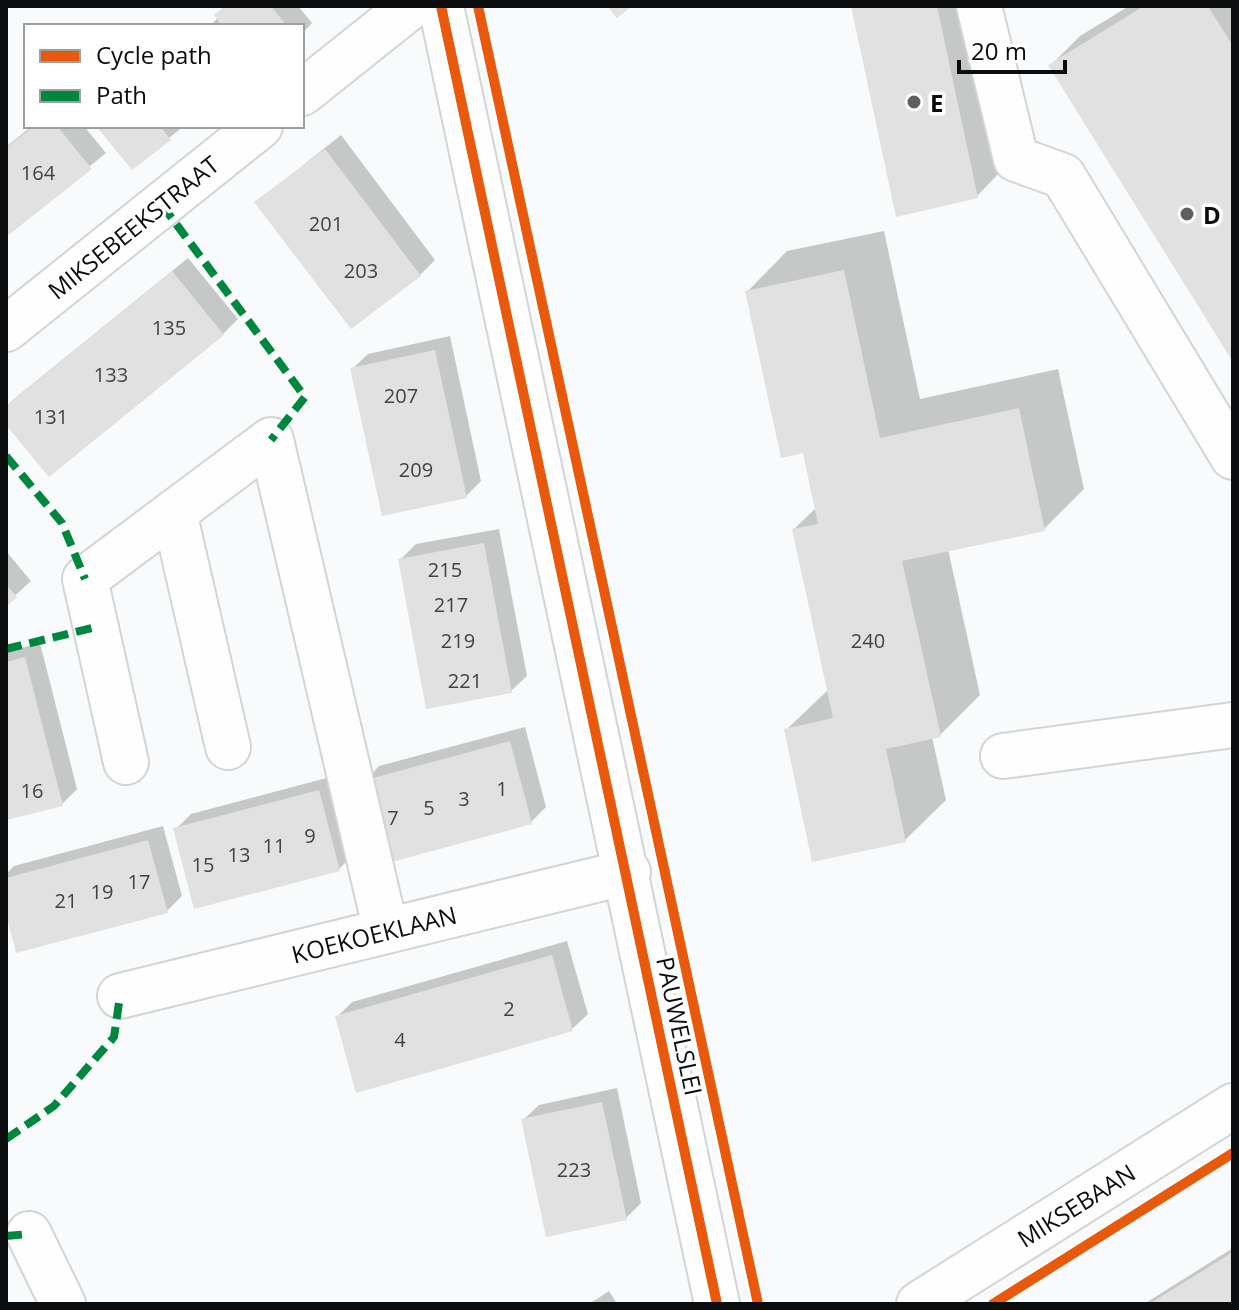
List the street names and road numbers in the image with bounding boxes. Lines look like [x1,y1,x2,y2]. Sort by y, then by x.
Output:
street label: MIKSEBEEKSTRAAT [41,148,225,306]
street label: KOEKOEKLAAN [288,898,460,970]
street label: PAUWELSLEI [649,954,711,1098]
street label: MIKSEBAAN [1011,1156,1141,1254]

